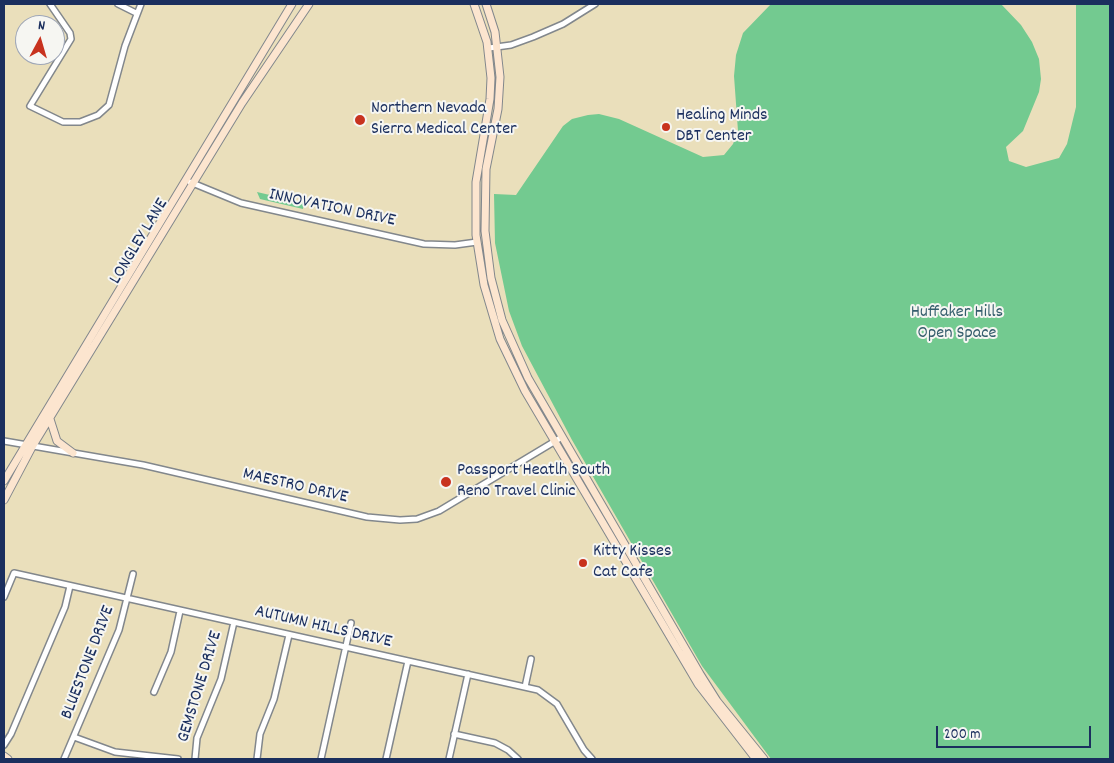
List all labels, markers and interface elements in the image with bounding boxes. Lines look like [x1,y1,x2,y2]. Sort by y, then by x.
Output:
north arrow [15,15,65,65]
text: N [37,16,46,36]
place label: Northern Nevada Sierra Medical Center [371,99,517,142]
place label: Healing Minds DBT Center [676,106,768,148]
marker: Northern Nevada Sierra Medical Center [353,113,367,127]
marker: Healing Minds DBT Center [660,121,672,133]
street label: INNOVATION DRIVE [267,185,397,233]
street label: LONGLEY LANE [106,195,174,289]
park label: Huffaker Hills Open Space [911,303,1003,346]
place label: Passport Heatlh South Reno Travel Clinic [457,461,610,504]
street label: MAESTRO DRIVE [240,464,350,510]
marker: Passport Heatlh South Reno Travel Clinic [439,475,453,489]
place label: Kitty Kisses Cat Cafe [593,542,672,584]
marker: Kitty Kisses Cat Cafe [577,557,589,569]
street label: AUTUMN HILLS DRIVE [252,602,394,654]
street label: BLUESTONE DRIVE [57,603,121,723]
street label: GEMSTONE DRIVE [174,629,228,745]
scale bar [939,716,1094,748]
text: 200 m [944,724,981,746]

